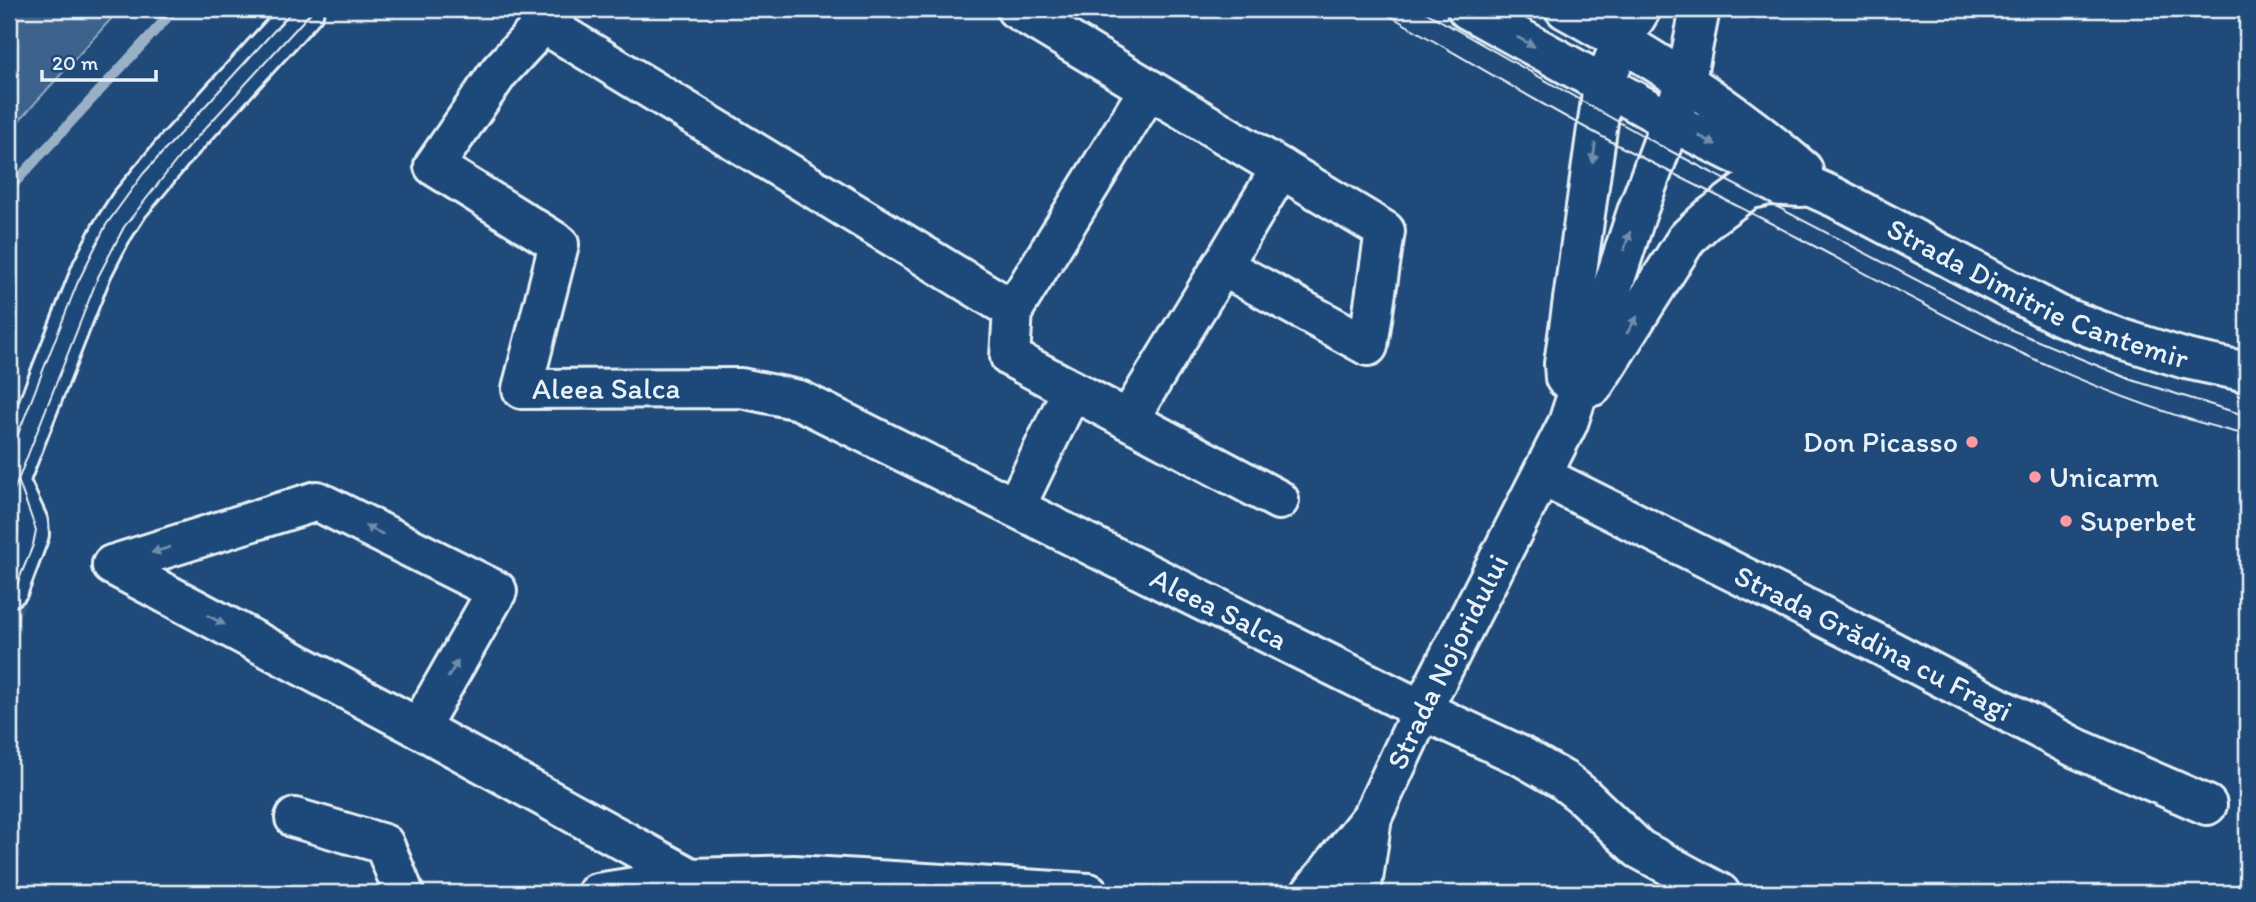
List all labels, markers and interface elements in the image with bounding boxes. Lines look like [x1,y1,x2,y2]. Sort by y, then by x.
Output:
one-way arrow [1517,36,1536,48]
scale bar [42,38,156,82]
text: 20 m [52,50,99,75]
one-way arrow [1697,134,1717,145]
one-way arrow [1588,143,1599,165]
street label: Strada Dimitrie Cantemir [1881,209,2193,377]
one-way arrow [1622,231,1632,252]
one-way arrow [1626,315,1639,335]
street label: Aleea Salca [532,369,680,407]
place label: Don Picasso [1803,423,1958,460]
marker: Don Picasso [1964,434,1980,450]
place label: Unicarm [2049,458,2159,495]
marker: Unicarm [2027,469,2043,485]
place label: Superbet [2080,502,2196,539]
marker: Superbet [2058,513,2074,529]
one-way arrow [364,524,384,535]
one-way arrow [150,545,171,555]
street label: Strada Nojoridului [1378,548,1516,775]
street label: Strada Grădina cu Fragi [1729,556,2019,729]
street label: Aleea Salca [1144,559,1294,658]
one-way arrow [206,614,225,626]
one-way arrow [446,659,459,678]

